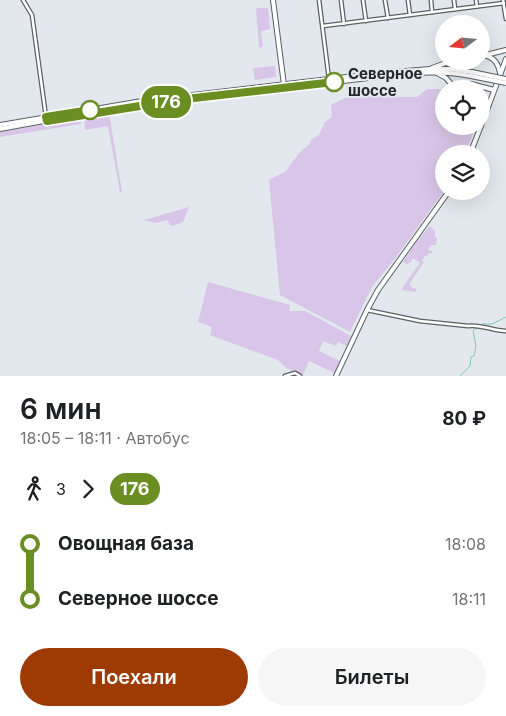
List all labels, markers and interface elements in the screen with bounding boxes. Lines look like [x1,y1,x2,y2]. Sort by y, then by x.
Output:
north arrow [435,15,490,70]
map controls [435,15,490,200]
place label: Северное шоссе [348,64,423,100]
marker: Северное шоссе [324,72,344,92]
button: locate [435,80,490,135]
line badge: 176 [137,86,195,118]
text: 176 [151,91,181,112]
unlabelled marker [80,100,100,120]
button: layers [435,145,490,200]
text: 6 мин [20,392,102,426]
text: 80 ₽ [442,407,486,430]
text: 18:05 – 18:11 · Автобус [20,428,190,448]
icon: walk [20,475,48,503]
icon: forward [74,475,102,503]
text: 176 [120,478,150,499]
text: 3 [56,479,66,499]
text: Овощная база [58,532,194,555]
text: 18:08 [445,534,486,554]
text: Северное шоссе [58,587,219,610]
text: 18:11 [452,589,486,609]
button: Поехали [20,648,248,706]
button: Билеты [258,648,486,706]

